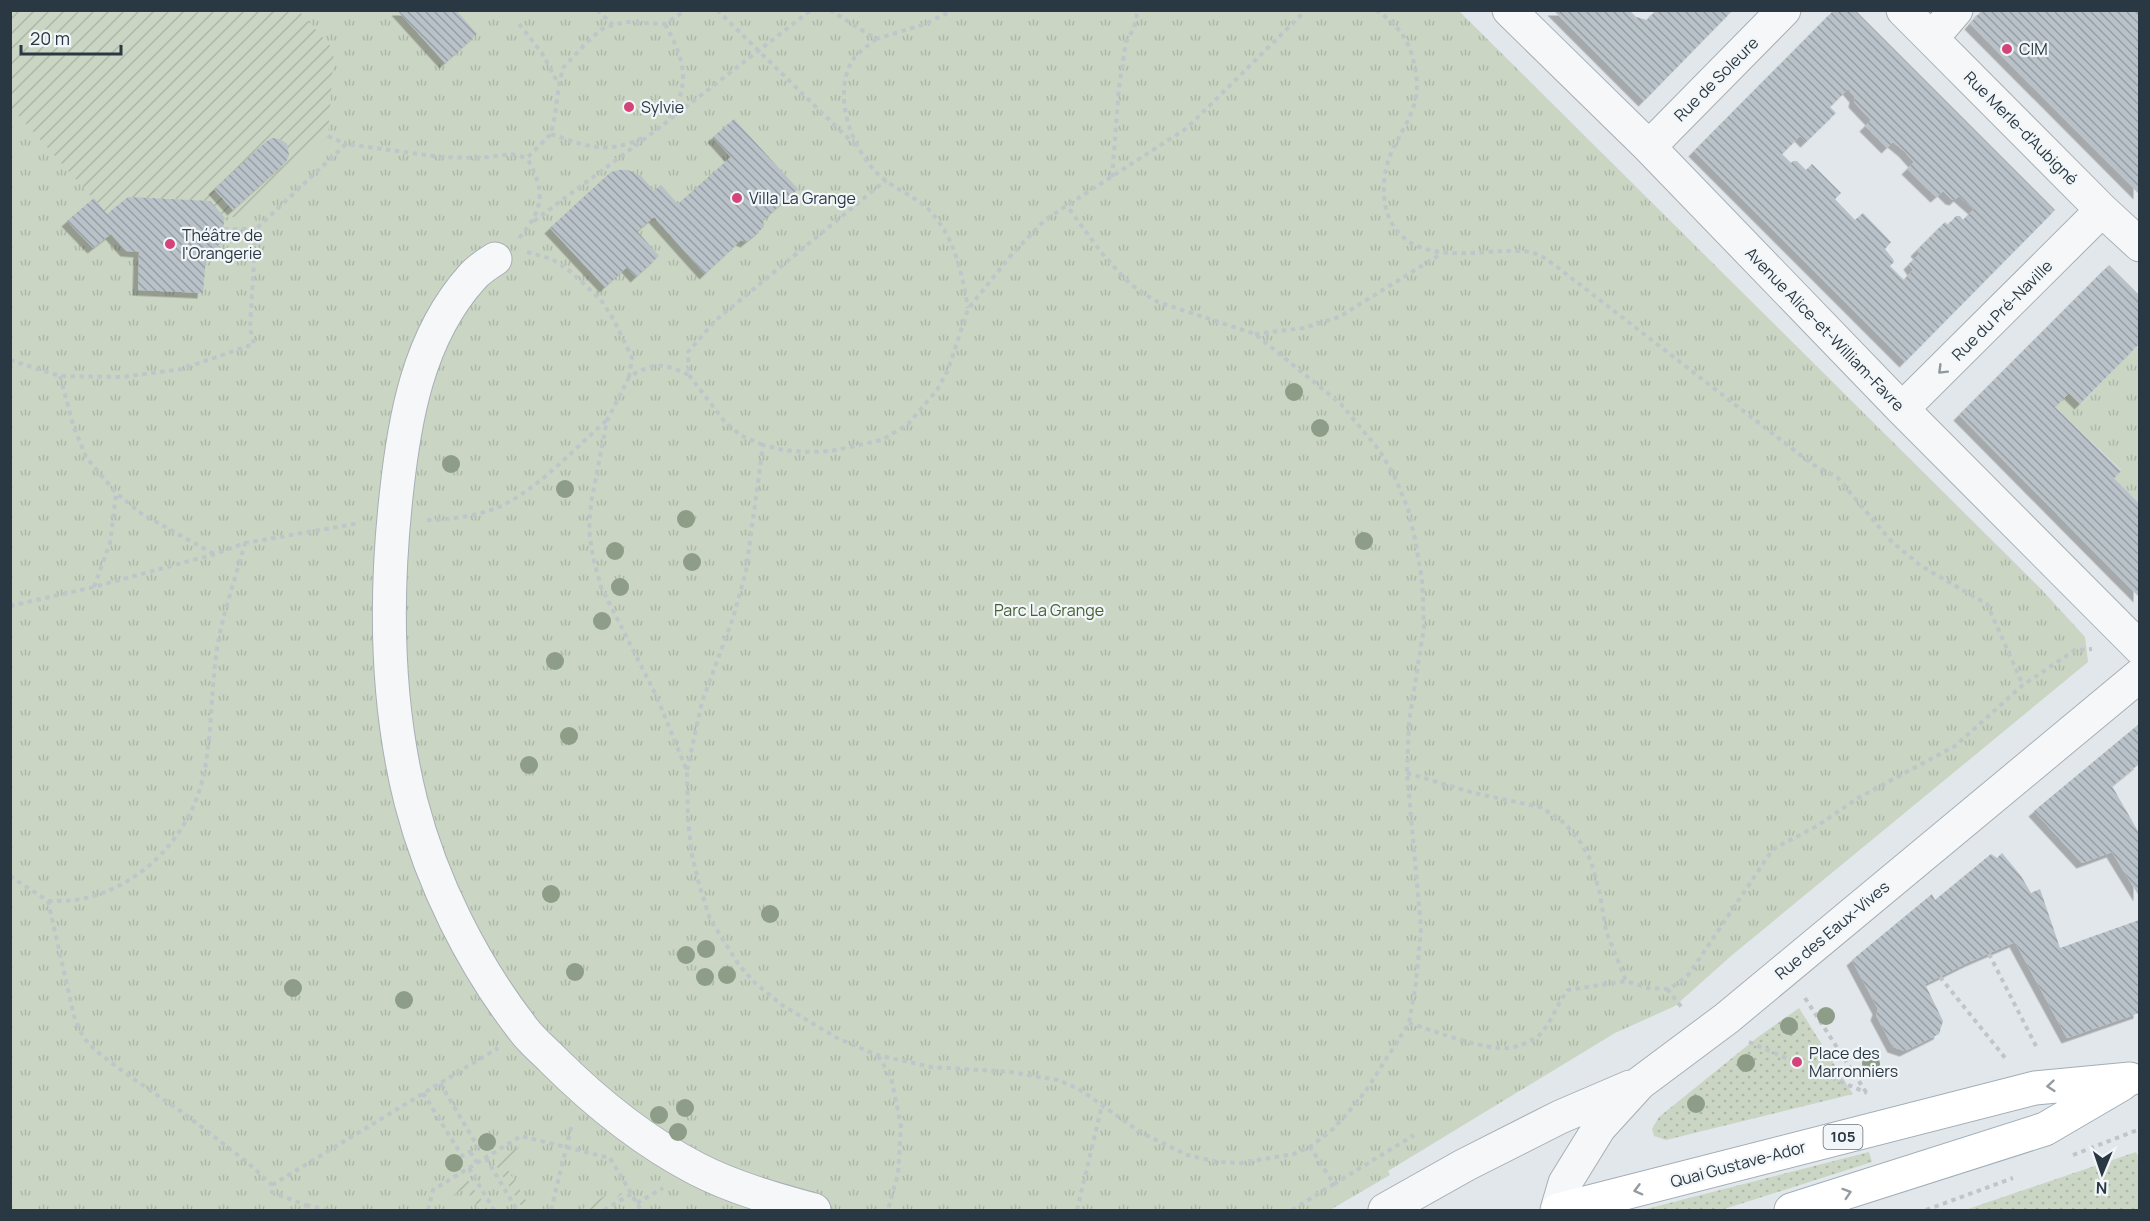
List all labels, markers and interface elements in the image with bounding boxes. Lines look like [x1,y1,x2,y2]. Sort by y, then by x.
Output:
scale bar [21,18,122,56]
text: 20 m [30,26,70,50]
street label: Rue de Soleure [1669,32,1763,126]
place label: CIM [2019,38,2048,60]
marker: CIM [2000,42,2014,56]
street label: Rue Merle-d'Aubigné [1959,66,2083,190]
place label: Sylvie [641,96,684,118]
marker: Sylvie [622,100,636,114]
place label: Villa La Grange [749,187,856,209]
marker: Villa La Grange [730,191,744,205]
place label: Théâtre de l'Orangerie [182,224,263,264]
marker: Théâtre de l'Orangerie [163,237,177,251]
street label: Avenue Alice-et-William-Favre [1741,242,1909,416]
street label: Rue du Pré-Naville [1947,255,2057,365]
one-way arrow [1938,363,1949,374]
park label: Parc La Grange [994,599,1104,621]
street label: Rue des Eaux-Vives [1770,876,1894,984]
place label: Place des Marronniers [1809,1042,1898,1082]
marker: Place des Marronniers [1790,1055,1804,1069]
one-way arrow [2046,1079,2055,1092]
road number: 105 [1824,1125,1862,1149]
street label: Quai Gustave-Ador [1668,1135,1808,1193]
north arrow [2072,1143,2132,1203]
text: N [2095,1177,2108,1199]
one-way arrow [1633,1182,1643,1195]
one-way arrow [1841,1187,1852,1200]

